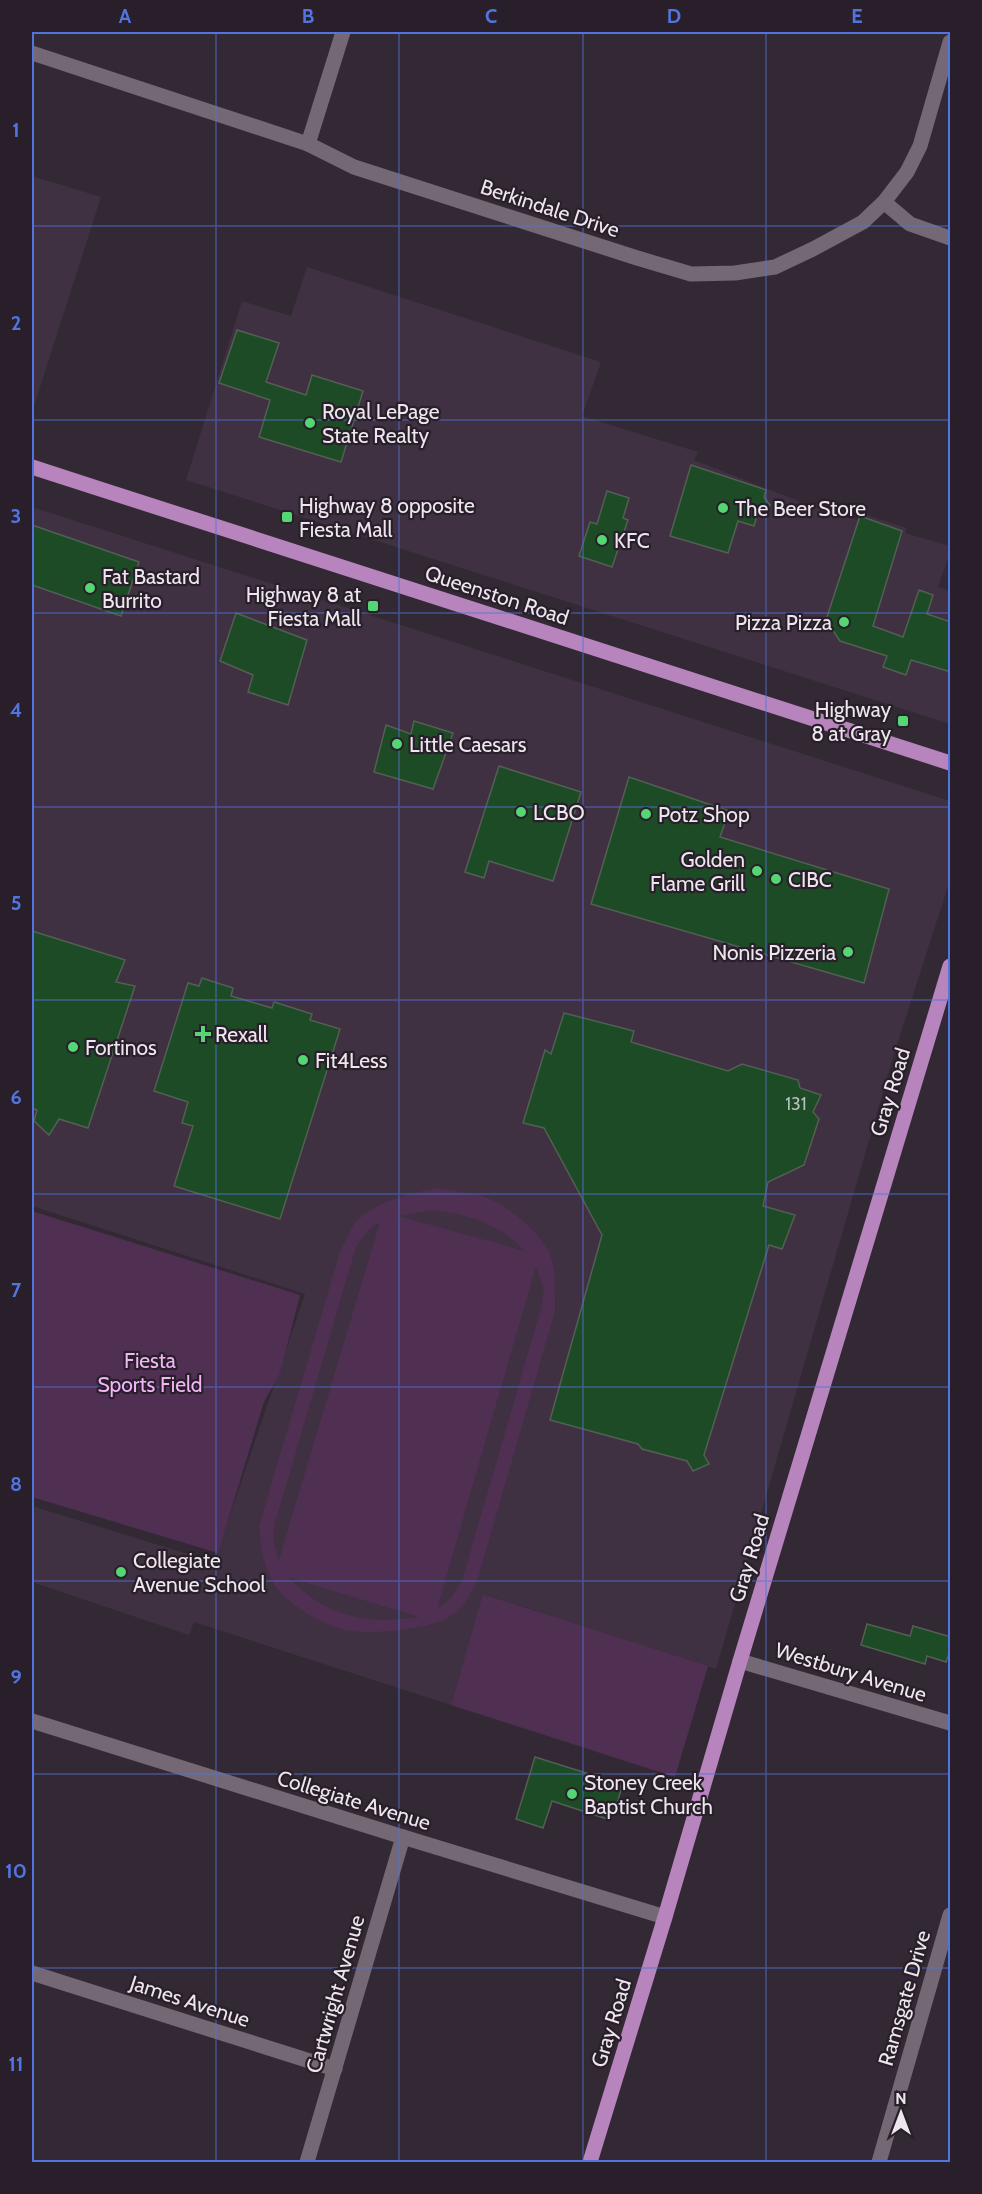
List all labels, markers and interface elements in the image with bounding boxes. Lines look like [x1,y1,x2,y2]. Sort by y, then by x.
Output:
text: A [119,4,132,28]
text: B [302,4,314,28]
text: C [485,4,497,28]
text: D [667,4,681,28]
text: E [851,4,863,28]
text: 1 [12,118,20,142]
street label: Berkindale Drive [477,174,623,242]
text: 2 [11,311,21,335]
place label: Royal LePage State Realty [322,399,440,448]
marker: Royal LePage State Realty [303,416,317,430]
place label: Highway 8 opposite Fiesta Mall [299,493,475,542]
place label: The Beer Store [735,496,866,521]
marker: The Beer Store [716,501,730,515]
text: 3 [11,504,21,528]
marker: Highway 8 opposite Fiesta Mall [280,510,294,524]
place label: KFC [614,528,650,553]
marker: KFC [595,533,609,547]
street label: Queenston Road [422,560,572,630]
place label: Fat Bastard Burrito [102,564,200,613]
marker: Fat Bastard Burrito [83,581,97,595]
place label: Highway 8 at Fiesta Mall [246,582,361,631]
marker: Highway 8 at Fiesta Mall [366,599,380,613]
place label: Pizza Pizza [735,610,832,635]
marker: Pizza Pizza [837,615,851,629]
place label: Highway 8 at Gray [811,697,891,746]
text: 4 [10,698,22,722]
marker: Highway 8 at Gray [896,714,910,728]
place label: Little Caesars [409,732,527,757]
marker: Little Caesars [390,737,404,751]
place label: LCBO [533,800,585,825]
place label: Potz Shop [658,802,750,827]
marker: LCBO [514,805,528,819]
marker: Potz Shop [639,807,653,821]
place label: Golden Flame Grill [650,847,745,896]
marker: Golden Flame Grill [750,864,764,878]
place label: CIBC [788,867,832,892]
marker: CIBC [769,872,783,886]
text: 5 [11,891,21,915]
place label: Nonis Pizzeria [713,940,836,965]
marker: Nonis Pizzeria [841,945,855,959]
place label: Rexall [215,1022,268,1047]
marker: Rexall [196,1027,210,1041]
place label: Fortinos [85,1035,157,1060]
marker: Fortinos [66,1040,80,1054]
street label: Gray Road [865,1045,915,1139]
place label: Fit4Less [315,1048,388,1073]
marker: Fit4Less [296,1053,310,1067]
text: 6 [10,1085,22,1109]
house number: 131 [785,1093,807,1115]
text: 7 [11,1278,22,1302]
park label: Fiesta Sports Field [97,1348,203,1397]
text: 8 [10,1472,22,1496]
street label: Gray Road [724,1511,774,1605]
place label: Collegiate Avenue School [133,1548,266,1597]
marker: Collegiate Avenue School [114,1565,128,1579]
street label: Westbury Avenue [772,1637,930,1707]
text: 9 [10,1665,22,1689]
street label: Collegiate Avenue [274,1765,434,1835]
place label: Stoney Creek Baptist Church [584,1770,713,1819]
marker: Stoney Creek Baptist Church [565,1787,579,1801]
text: 10 [5,1859,27,1883]
street label: Cartwright Avenue [301,1912,370,2076]
street label: Ramsgate Drive [873,1927,935,2069]
street label: James Avenue [126,1970,253,2032]
street label: Gray Road [586,1976,636,2070]
text: 11 [9,2052,23,2076]
north arrow [871,2083,931,2143]
text: N [895,2089,907,2108]

